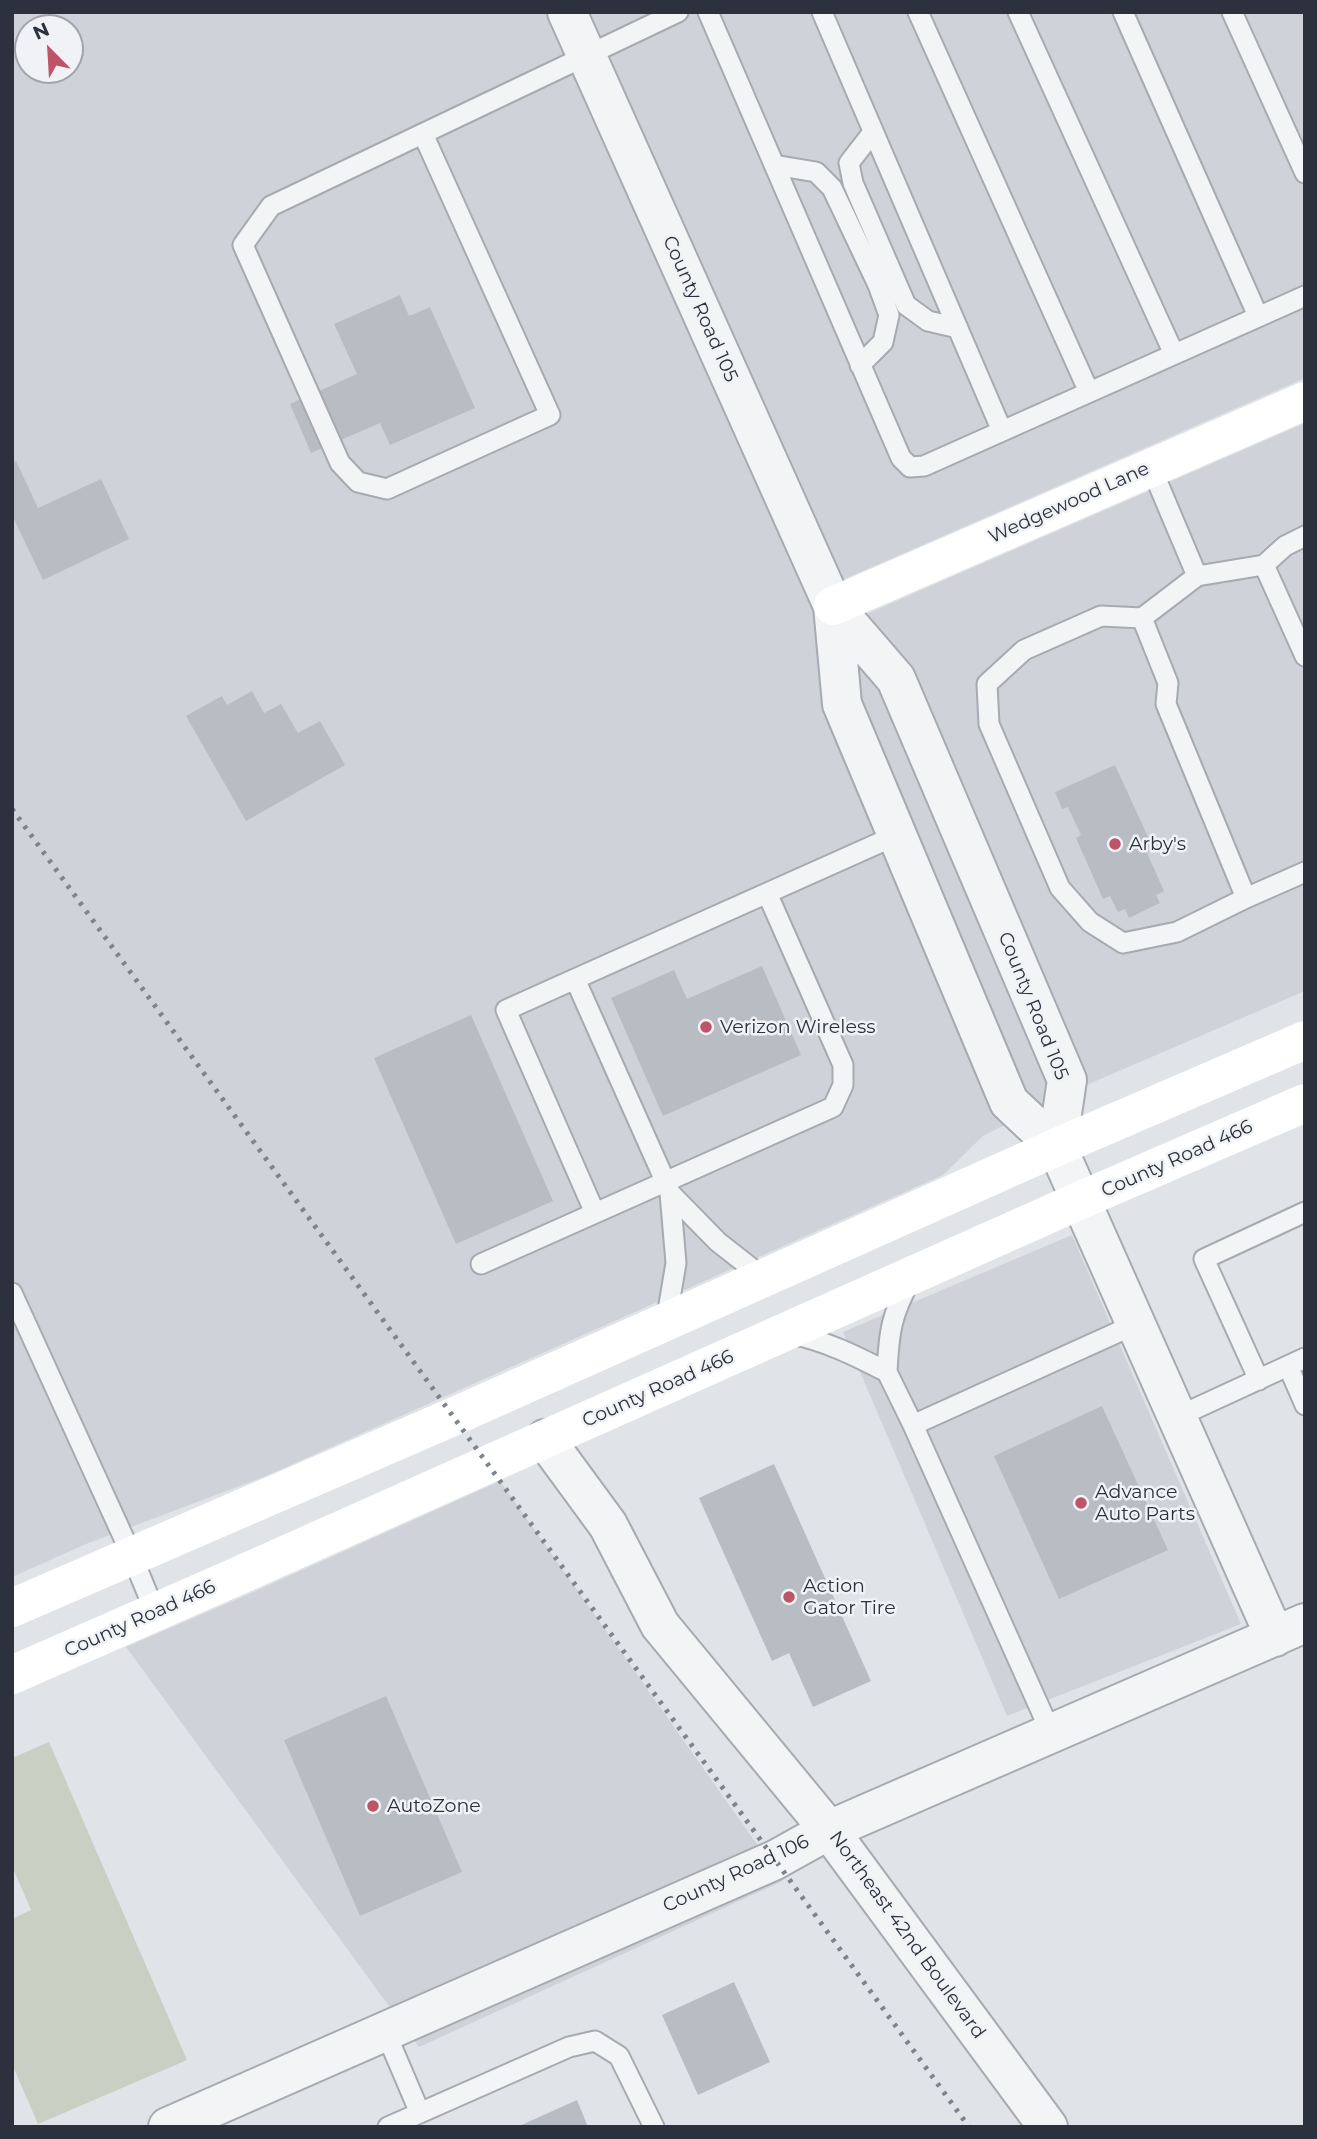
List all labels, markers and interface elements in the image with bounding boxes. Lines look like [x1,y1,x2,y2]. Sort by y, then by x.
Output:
north arrow [14,14,84,84]
text: N [29,18,53,45]
street label: County Road 105 [658,232,742,386]
street label: Wedgewood Lane [985,457,1153,549]
place label: Arby's [1129,833,1186,855]
marker: Arby's [1107,836,1123,852]
street label: County Road 105 [993,929,1073,1083]
place label: Verizon Wireless [720,1016,875,1038]
marker: Verizon Wireless [698,1019,714,1035]
street label: County Road 466 [1098,1115,1256,1203]
street label: County Road 466 [579,1345,737,1433]
place label: Advance Auto Parts [1095,1481,1195,1525]
marker: Advance Auto Parts [1073,1495,1089,1511]
street label: County Road 466 [61,1575,219,1663]
place label: Action Gator Tire [803,1575,896,1619]
marker: Action Gator Tire [781,1589,797,1605]
place label: AutoZone [387,1795,481,1817]
marker: AutoZone [365,1798,381,1814]
street label: Northeast 42nd Boulevard [824,1827,990,2043]
street label: County Road 106 [659,1830,813,1918]

